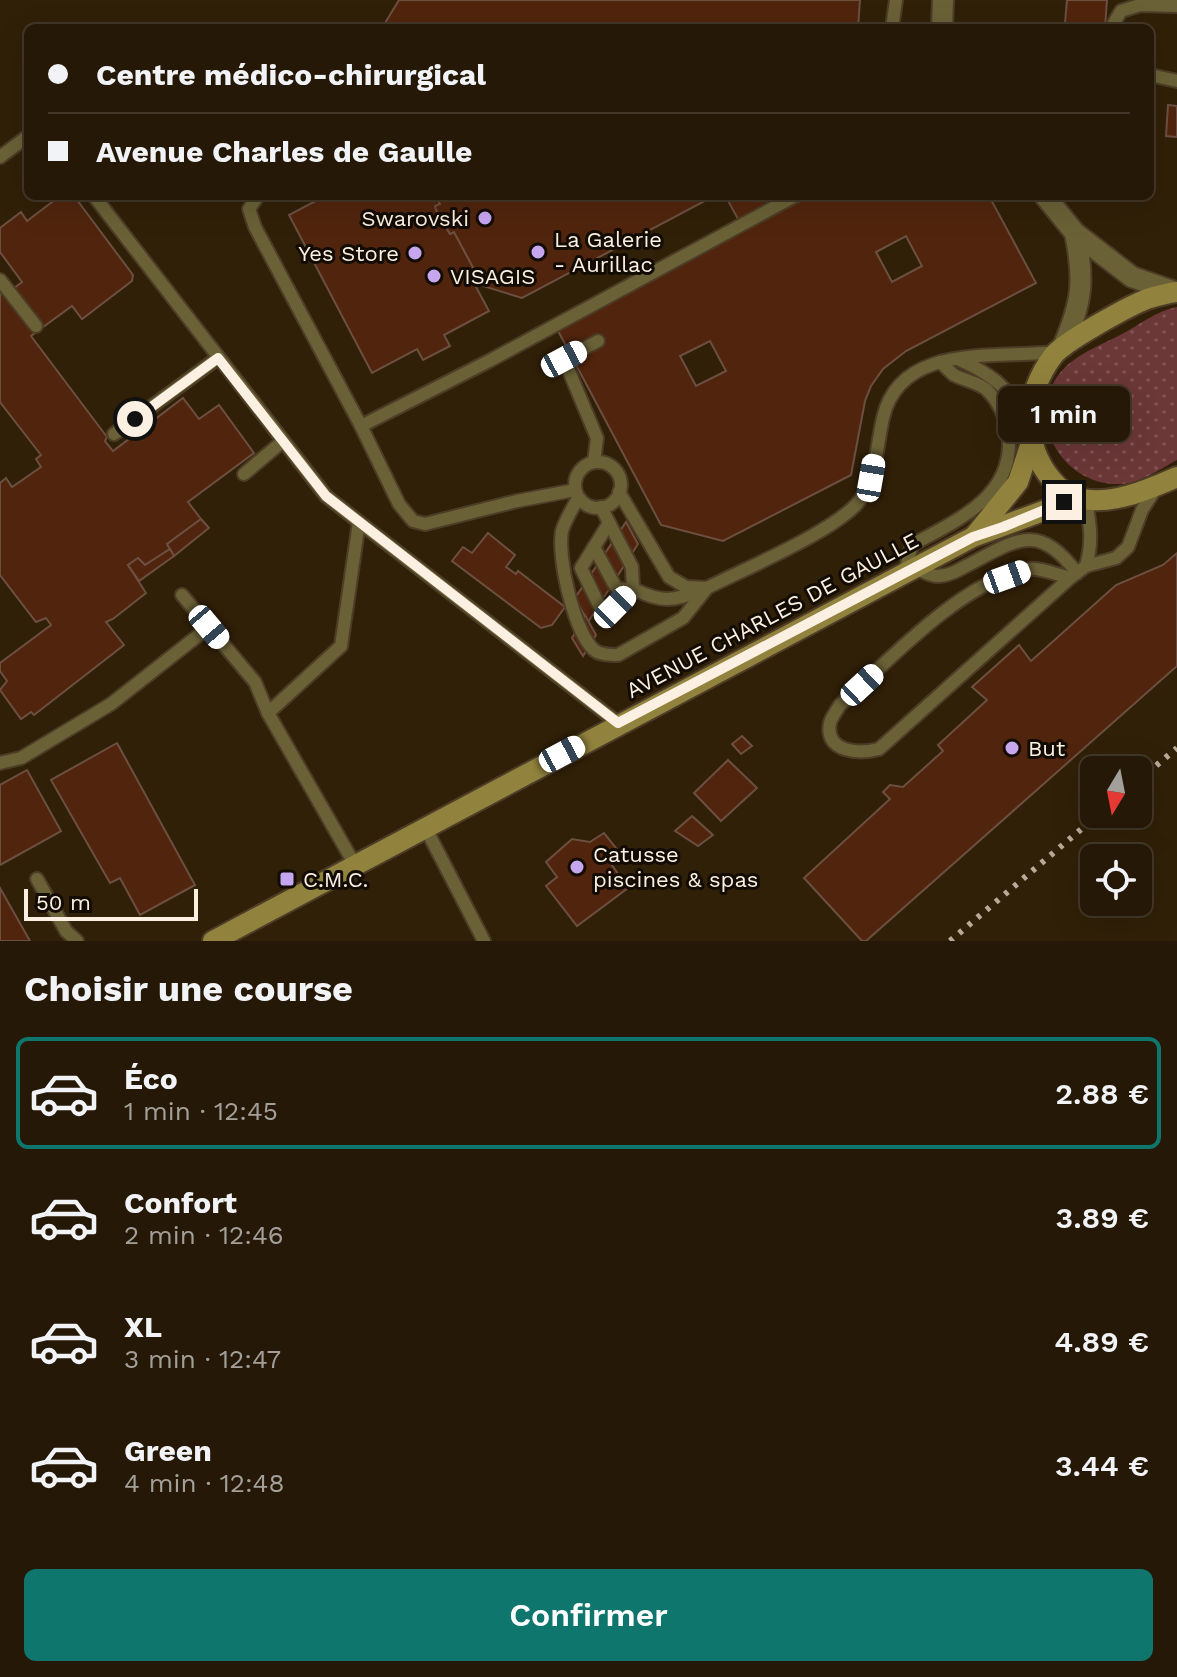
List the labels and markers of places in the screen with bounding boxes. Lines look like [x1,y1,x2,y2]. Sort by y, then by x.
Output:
place label: Swarovski [361,206,469,231]
marker: Swarovski [476,209,494,227]
place label: La Galerie - Aurillac [554,227,662,277]
place label: Yes Store [298,241,399,266]
marker: La Galerie - Aurillac [529,243,547,261]
marker: Yes Store [406,244,424,262]
place label: VISAGIS [450,264,535,289]
marker: VISAGIS [425,267,443,285]
place label: But [1028,736,1065,761]
marker: But [1003,739,1021,757]
place label: Catusse piscines & spas [593,842,758,892]
marker: Catusse piscines & spas [568,858,586,876]
place label: C.M.C. [303,867,368,892]
marker: C.M.C. [278,870,296,888]

